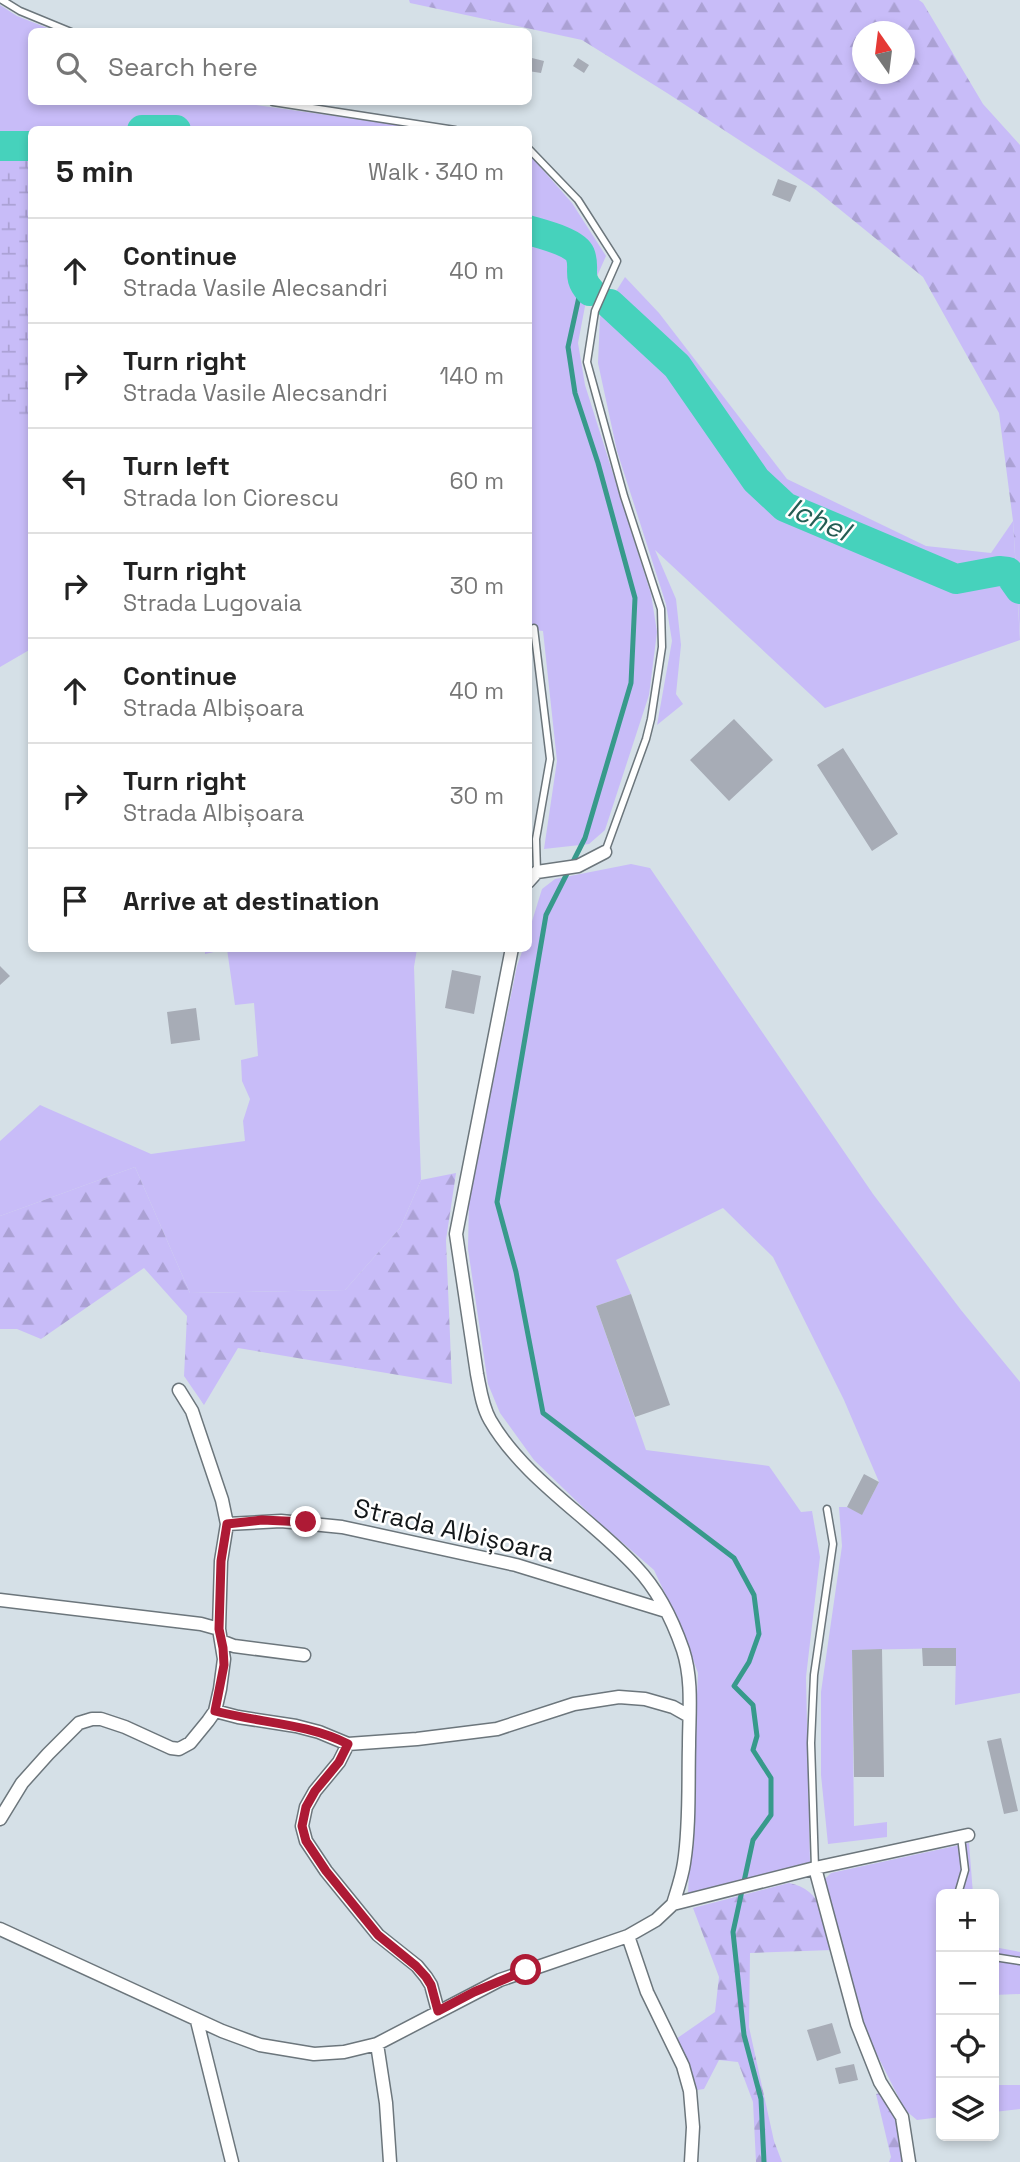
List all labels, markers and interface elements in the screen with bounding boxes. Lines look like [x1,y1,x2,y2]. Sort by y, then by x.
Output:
north arrow [852,21,915,84]
search box [28,28,532,105]
icon: search [52,48,90,86]
text: Search here [108,50,258,84]
text: 5 min [56,152,134,191]
text: Walk · 340 m [368,157,504,187]
text: Continue [123,239,237,273]
icon: ahead [56,252,94,290]
text: 40 m [449,256,504,286]
text: Strada Vasile Alecsandri [123,273,388,303]
text: Turn right [123,344,247,378]
icon: right [56,357,94,395]
text: 140 m [440,361,504,391]
text: Strada Vasile Alecsandri [123,378,388,408]
text: Turn left [123,449,230,483]
icon: left [56,462,94,500]
text: 60 m [449,466,504,496]
text: Strada Ion Ciorescu [123,483,339,513]
water label: Ichel [782,489,859,550]
text: Turn right [123,554,247,588]
icon: right [56,567,94,605]
text: 30 m [450,571,504,601]
text: Strada Lugovaia [123,588,302,618]
text: Continue [123,659,237,693]
icon: ahead [56,672,94,710]
text: 40 m [449,676,504,706]
text: Strada Albișoara [123,693,304,723]
text: Turn right [123,764,247,798]
icon: right [56,777,94,815]
text: 30 m [450,781,504,811]
text: Strada Albișoara [123,798,304,828]
icon: arrive [56,882,94,920]
text: Arrive at destination [123,884,380,918]
street label: Strada Albișoara [350,1490,558,1570]
route end [290,1506,321,1537]
map controls [936,1889,999,2141]
button: + [936,1889,999,1952]
button: − [936,1952,999,2015]
route start [510,1954,541,1985]
button: locate [936,2015,999,2078]
button: layers [936,2078,999,2141]

